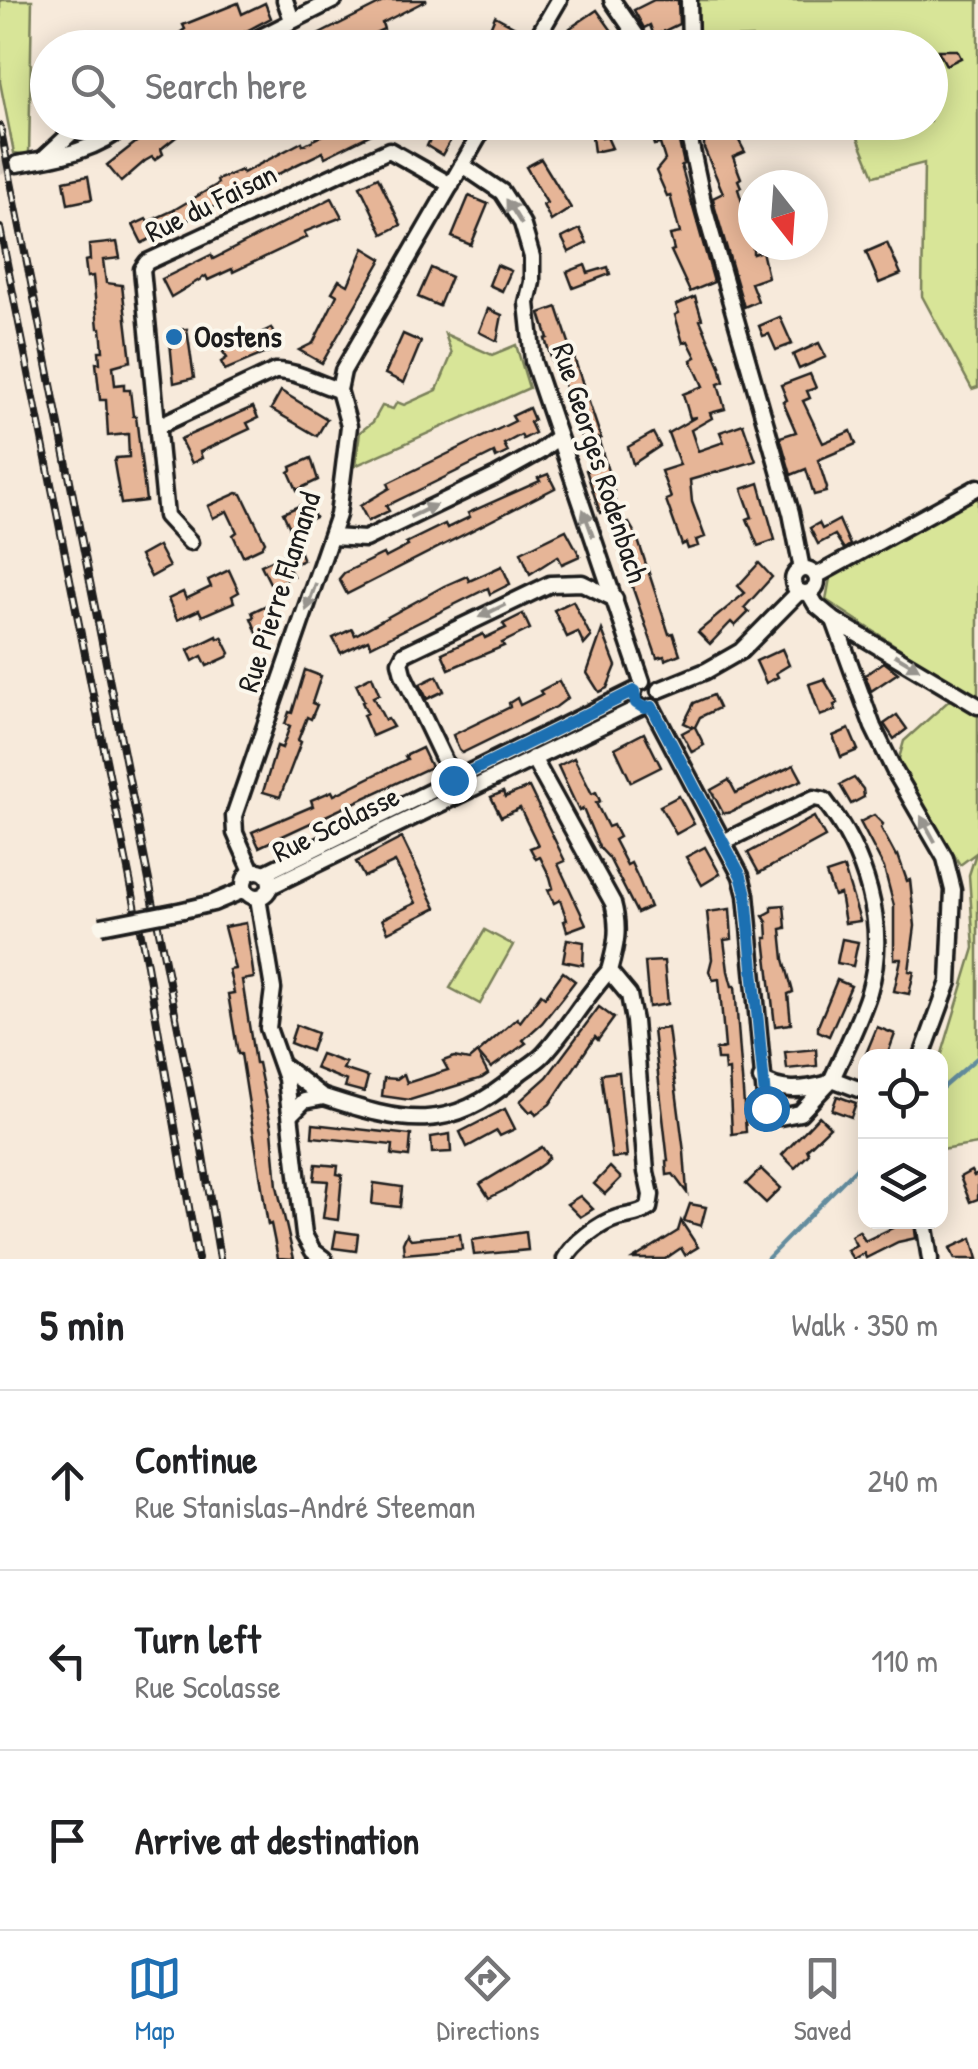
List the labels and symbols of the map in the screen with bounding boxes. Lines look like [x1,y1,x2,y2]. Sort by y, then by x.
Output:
street label: Rue du Faisan [138,153,283,251]
north arrow [738,170,828,260]
one-way arrow [506,198,523,226]
place label: Oostens [194,316,282,356]
marker: Oostens [163,326,185,348]
street label: Rue Georges Rodenbach [543,338,659,587]
street label: Rue Pierre Flamand [227,486,329,697]
one-way arrow [409,502,438,519]
one-way arrow [580,508,595,538]
one-way arrow [303,583,318,613]
one-way arrow [478,602,507,619]
one-way arrow [893,653,921,670]
route end [431,758,477,804]
street label: Rue Scolasse [265,775,406,871]
one-way arrow [920,815,938,843]
route start [744,1086,790,1132]

